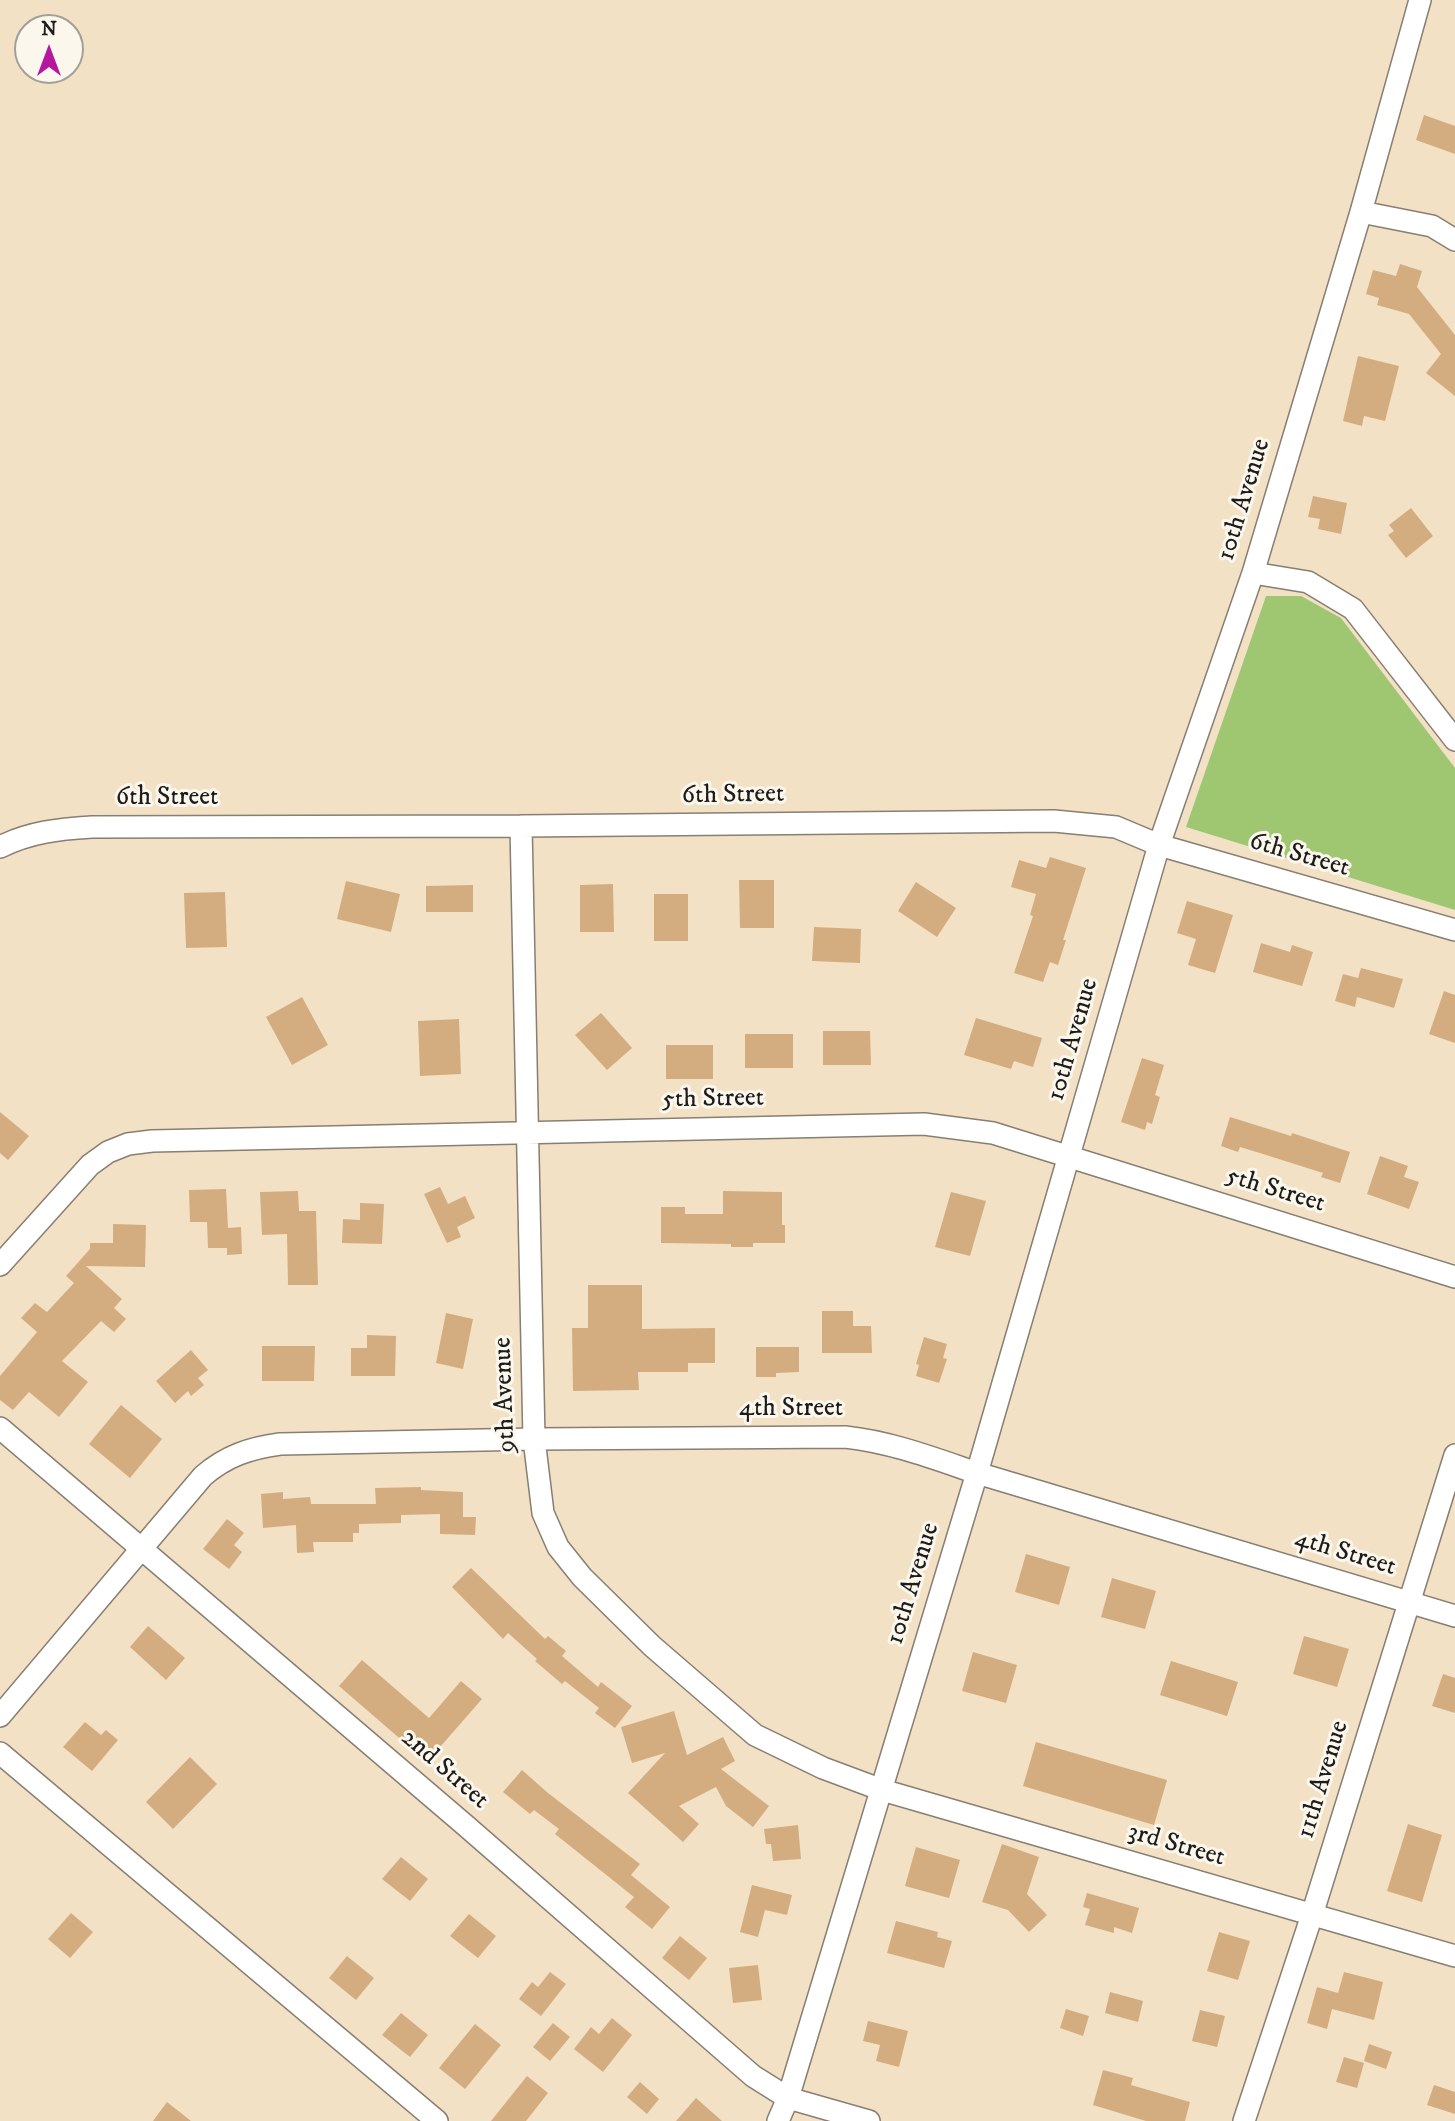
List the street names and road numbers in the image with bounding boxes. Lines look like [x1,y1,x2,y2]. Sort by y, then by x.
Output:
street label: 10th Avenue [1212,435,1278,565]
street label: 6th Street [681,780,785,812]
street label: 6th Street [116,783,218,815]
street label: 6th Street [1245,827,1353,885]
street label: 10th Avenue [1042,975,1106,1105]
street label: 5th Street [662,1084,764,1116]
street label: 5th Street [1222,1161,1328,1221]
street label: 9th Avenue [488,1337,524,1453]
street label: 4th Street [739,1394,843,1426]
street label: 10th Avenue [881,1519,947,1649]
street label: 4th Street [1291,1524,1399,1584]
street label: 11th Avenue [1291,1717,1357,1843]
street label: 2nd Street [394,1723,494,1817]
street label: 3rd Street [1124,1817,1228,1875]

